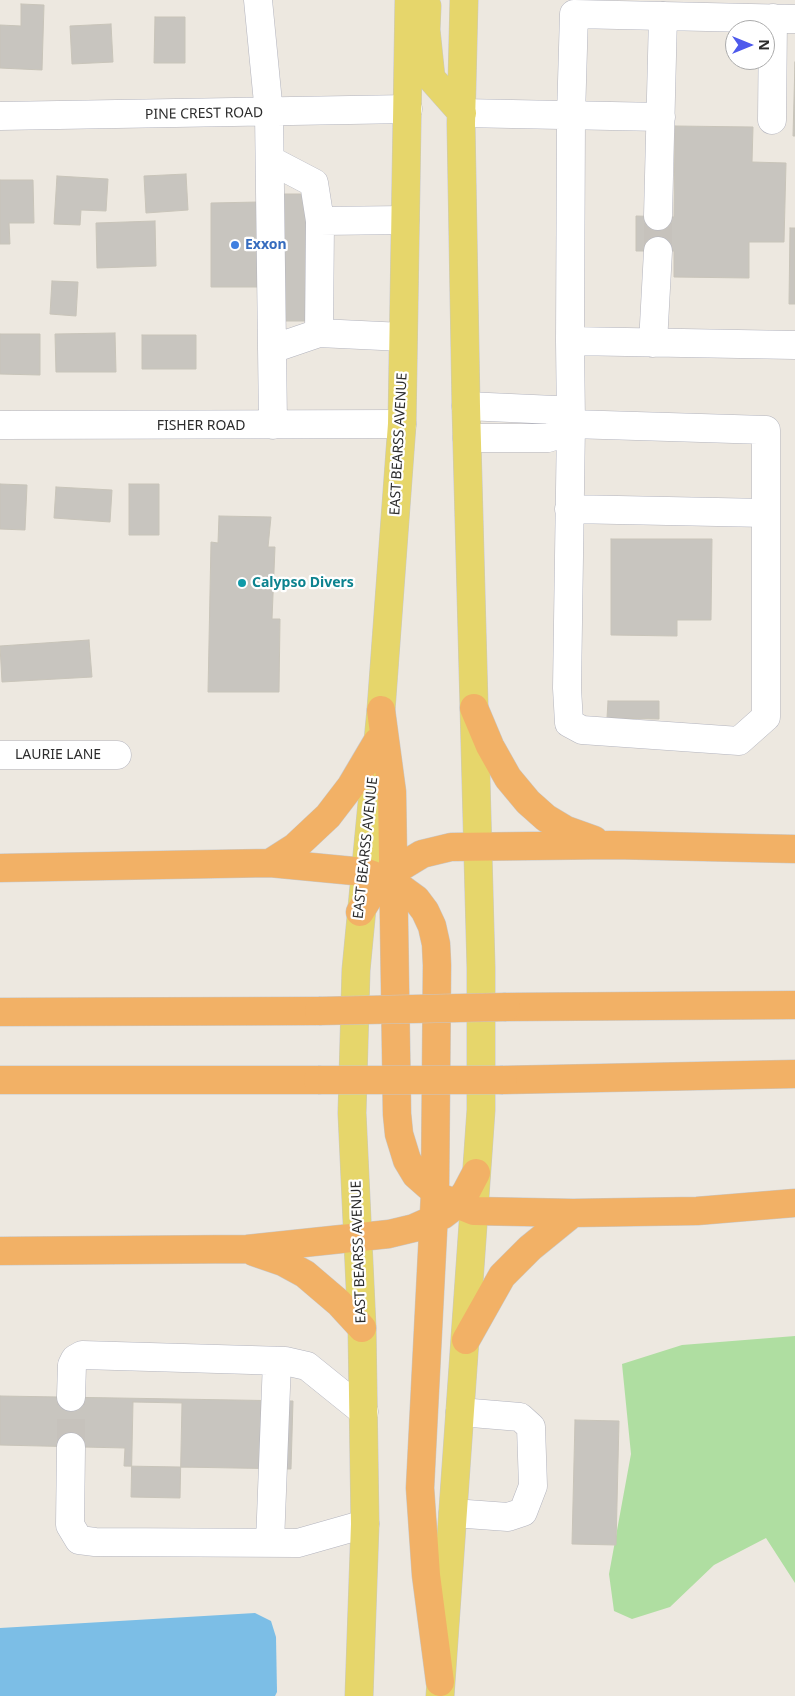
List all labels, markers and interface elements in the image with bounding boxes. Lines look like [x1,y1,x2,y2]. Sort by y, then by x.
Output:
north arrow [725,20,775,70]
text: N [755,39,774,51]
street label: PINE CREST ROAD [145,105,263,123]
place label: Exxon [245,237,287,253]
marker: Exxon [229,239,241,251]
street label: EAST BEARSS AVENUE [387,372,411,516]
street label: FISHER ROAD [157,418,245,434]
place label: Calypso Divers [252,575,354,591]
marker: Calypso Divers [236,577,248,589]
street label: LAURIE LANE [15,747,101,763]
street label: EAST BEARSS AVENUE [350,776,382,920]
street label: EAST BEARSS AVENUE [348,1180,370,1324]

